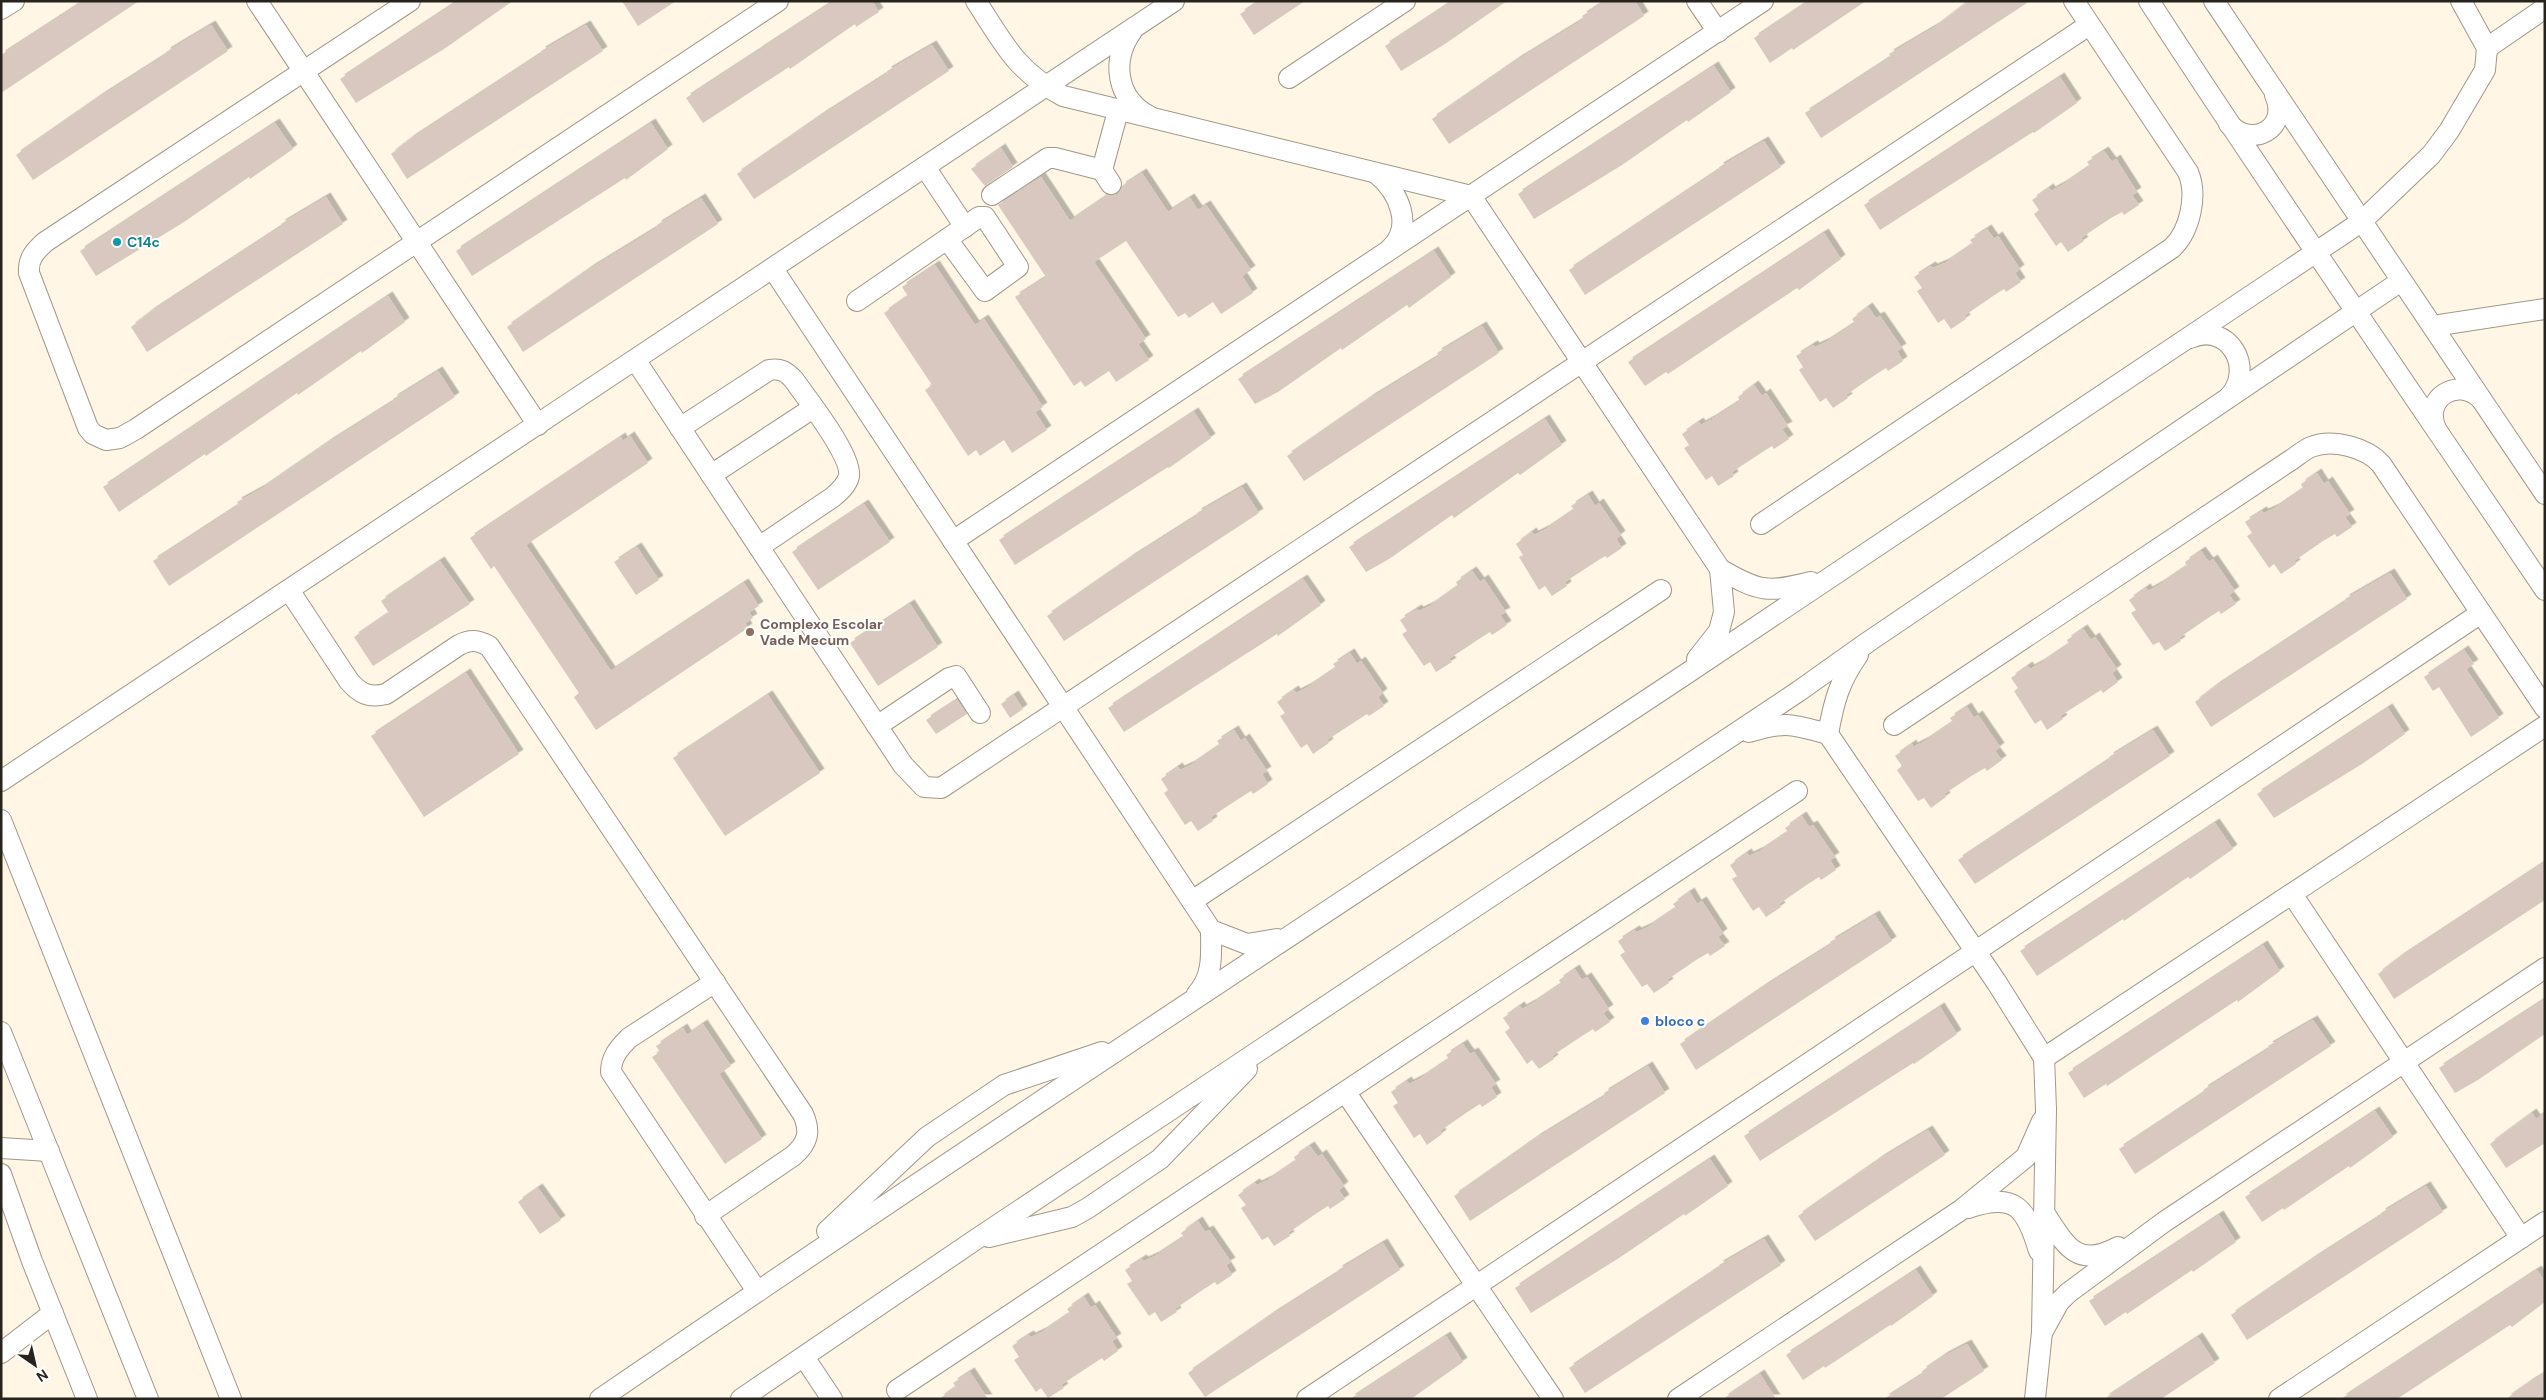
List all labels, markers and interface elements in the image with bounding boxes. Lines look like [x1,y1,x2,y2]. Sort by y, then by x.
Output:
place label: C14c [127,233,160,251]
marker: C14c [111,236,123,248]
place label: Complexo Escolar Vade Mecum [760,615,883,649]
marker: Complexo Escolar Vade Mecum [744,626,756,638]
place label: bloco c [1655,1012,1705,1030]
marker: bloco c [1639,1015,1651,1027]
north arrow [10,1340,60,1390]
text: N [33,1365,52,1386]

